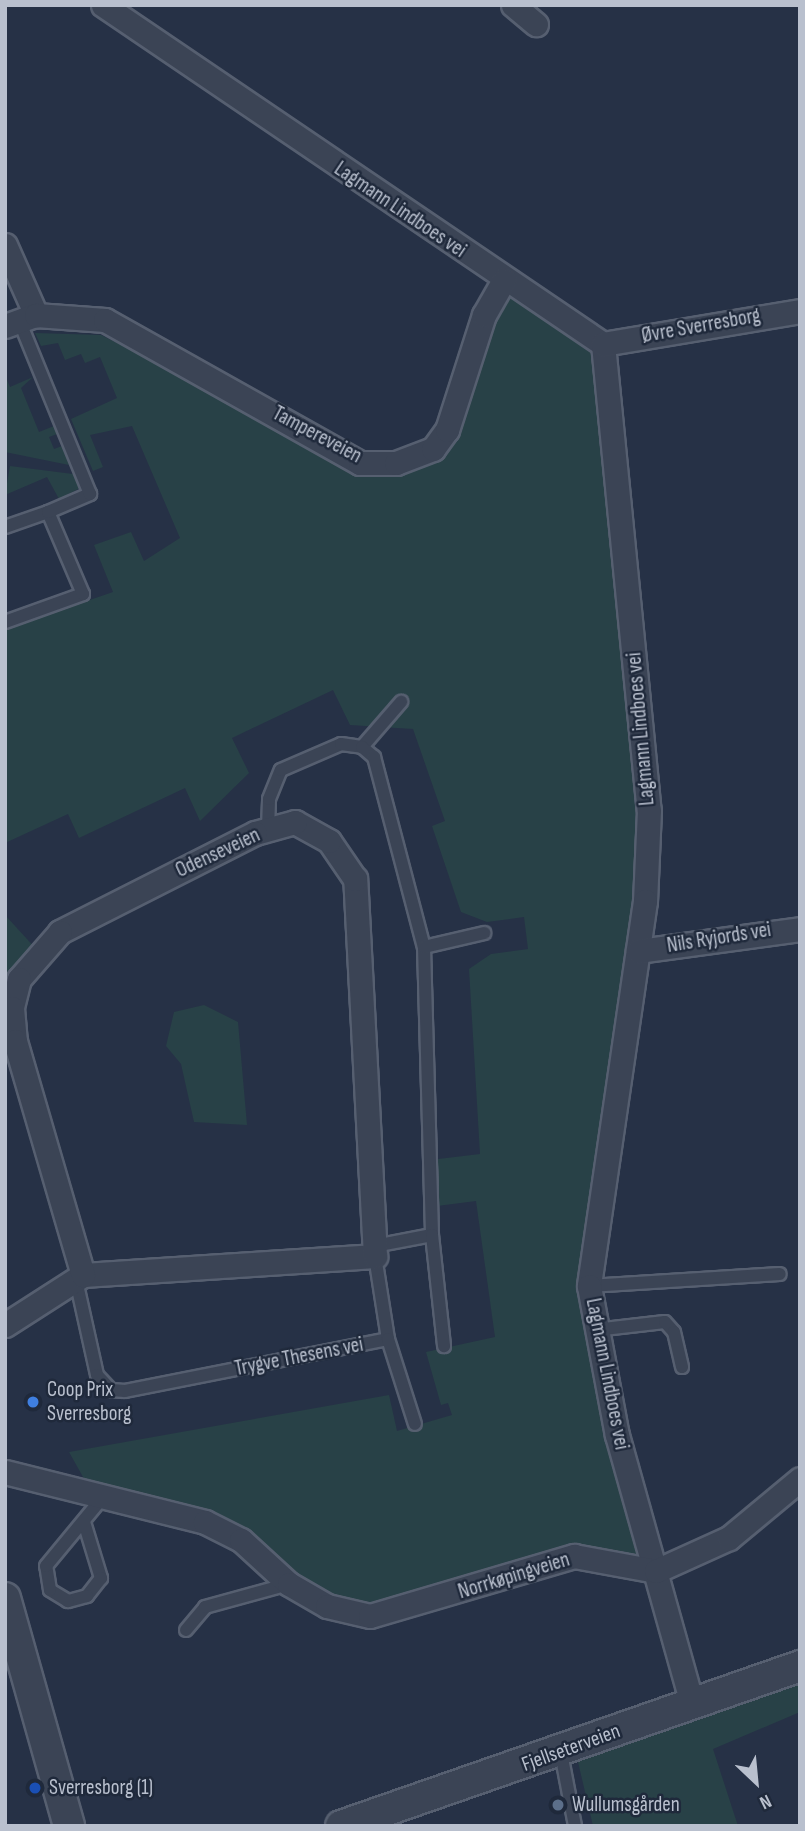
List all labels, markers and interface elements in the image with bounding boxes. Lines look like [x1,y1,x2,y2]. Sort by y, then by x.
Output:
street label: Lagmann Lindboes vei [329,157,471,263]
street label: Øvre Sverresborg [640,303,762,349]
street label: Tampereveien [268,401,366,469]
street label: Lagmann Lindboes vei [622,651,660,807]
street label: Odenseveien [172,823,264,883]
street label: Nils Ryjords vei [665,917,773,959]
street label: Lagmann Lindboes vei [580,1296,634,1452]
street label: Trygve Thesens vei [233,1332,365,1382]
place label: Coop Prix Sverresborg [47,1377,131,1427]
marker: Coop Prix Sverresborg [25,1394,41,1410]
street label: Norrkøpingveien [455,1547,573,1605]
street label: Fjellseterveien [518,1719,624,1777]
north arrow [721,1747,791,1817]
place label: Sverresborg (1) [49,1775,153,1801]
marker: Sverresborg (1) [27,1780,43,1796]
text: N [756,1789,775,1814]
place label: Wullumsgården [572,1792,680,1818]
marker: Wullumsgården [550,1797,566,1813]

